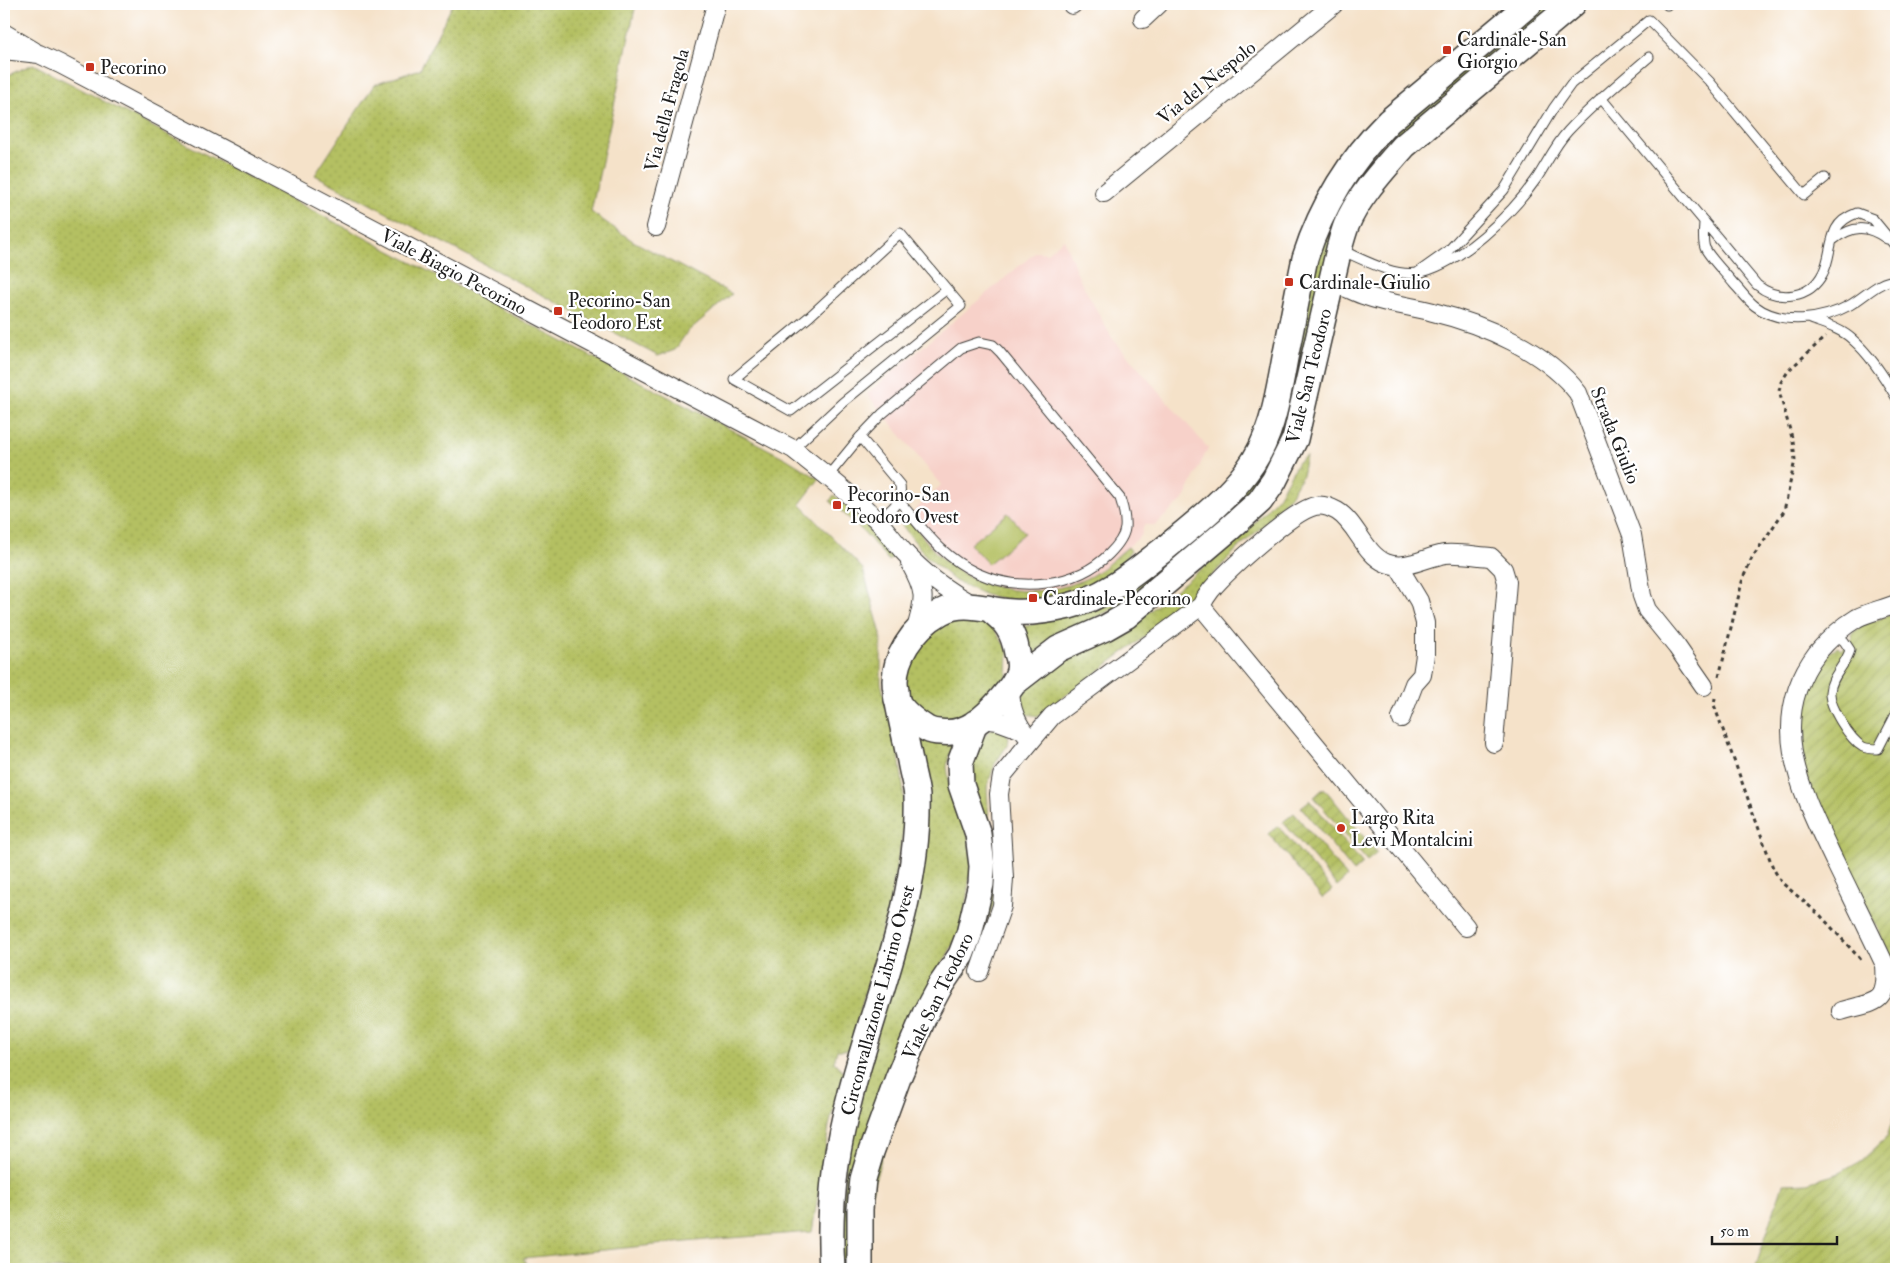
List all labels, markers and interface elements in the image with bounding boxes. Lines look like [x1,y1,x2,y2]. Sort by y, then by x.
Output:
place label: Cardinale-San Giorgio [1457,28,1567,74]
street label: Via del Nespolo [1152,36,1261,131]
marker: Cardinale-San Giorgio [1441,44,1453,56]
street label: Via della Fragola [639,46,695,174]
place label: Pecorino [100,56,166,80]
marker: Pecorino [84,61,96,73]
street label: Viale Biagio Pecorino [376,223,531,321]
place label: Cardinale-Giulio [1299,271,1430,295]
marker: Cardinale-Giulio [1283,276,1295,288]
place label: Pecorino-San Teodoro Est [568,289,671,335]
marker: Pecorino-San Teodoro Est [552,305,564,317]
street label: Viale San Teodoro [1281,306,1337,446]
street label: Strada Giulio [1585,383,1645,487]
place label: Pecorino-San Teodoro Ovest [847,483,959,529]
marker: Pecorino-San Teodoro Ovest [831,499,843,511]
place label: Cardinale-Pecorino [1043,587,1191,611]
marker: Cardinale-Pecorino [1027,592,1039,604]
place label: Largo Rita Levi Montalcini [1351,806,1473,852]
marker: Largo Rita Levi Montalcini [1335,822,1347,834]
street label: Circonvallazione Librino Ovest [836,882,920,1118]
street label: Viale San Teodoro [897,929,979,1064]
scale bar [1712,1213,1838,1245]
text: 50 m [1720,1222,1749,1241]

